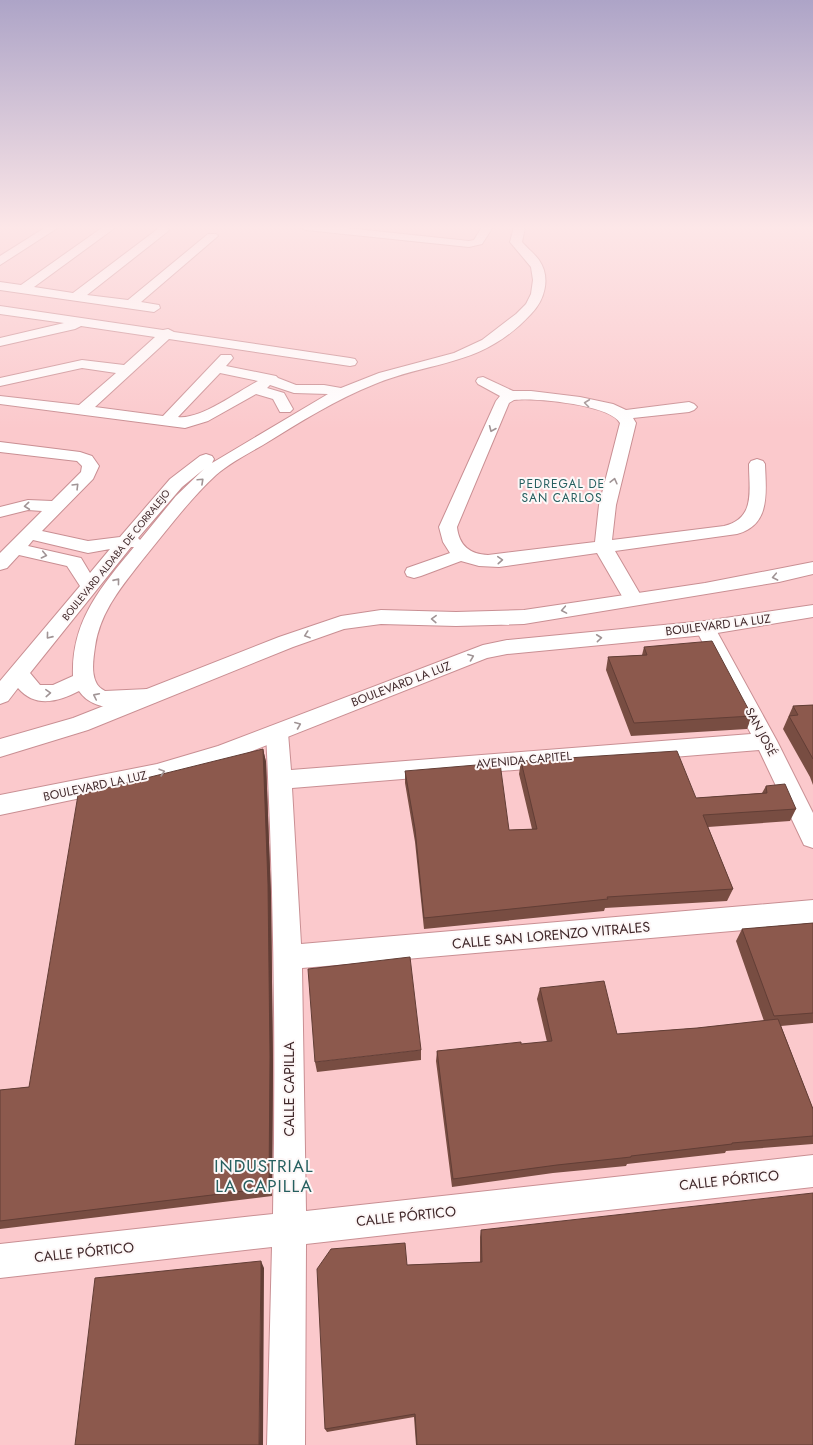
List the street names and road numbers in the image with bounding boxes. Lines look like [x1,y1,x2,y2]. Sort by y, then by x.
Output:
street label: BOULEVARD ALDABA DE CORRALEJO [58,486,174,624]
street label: BOULEVARD LA LUZ [665,610,772,640]
street label: BOULEVARD LA LUZ [349,657,454,711]
street label: SAN JOSÉ [741,704,781,760]
street label: AVENIDA CAPITEL [475,747,573,773]
street label: BOULEVARD LA LUZ [42,766,149,806]
street label: CALLE SAN LORENZO VITRALES [451,916,651,954]
street label: CALLE CAPILLA [279,1041,299,1137]
street label: CALLE PÓRTICO [678,1165,780,1195]
street label: CALLE PÓRTICO [355,1201,457,1231]
street label: CALLE PÓRTICO [33,1237,135,1267]

